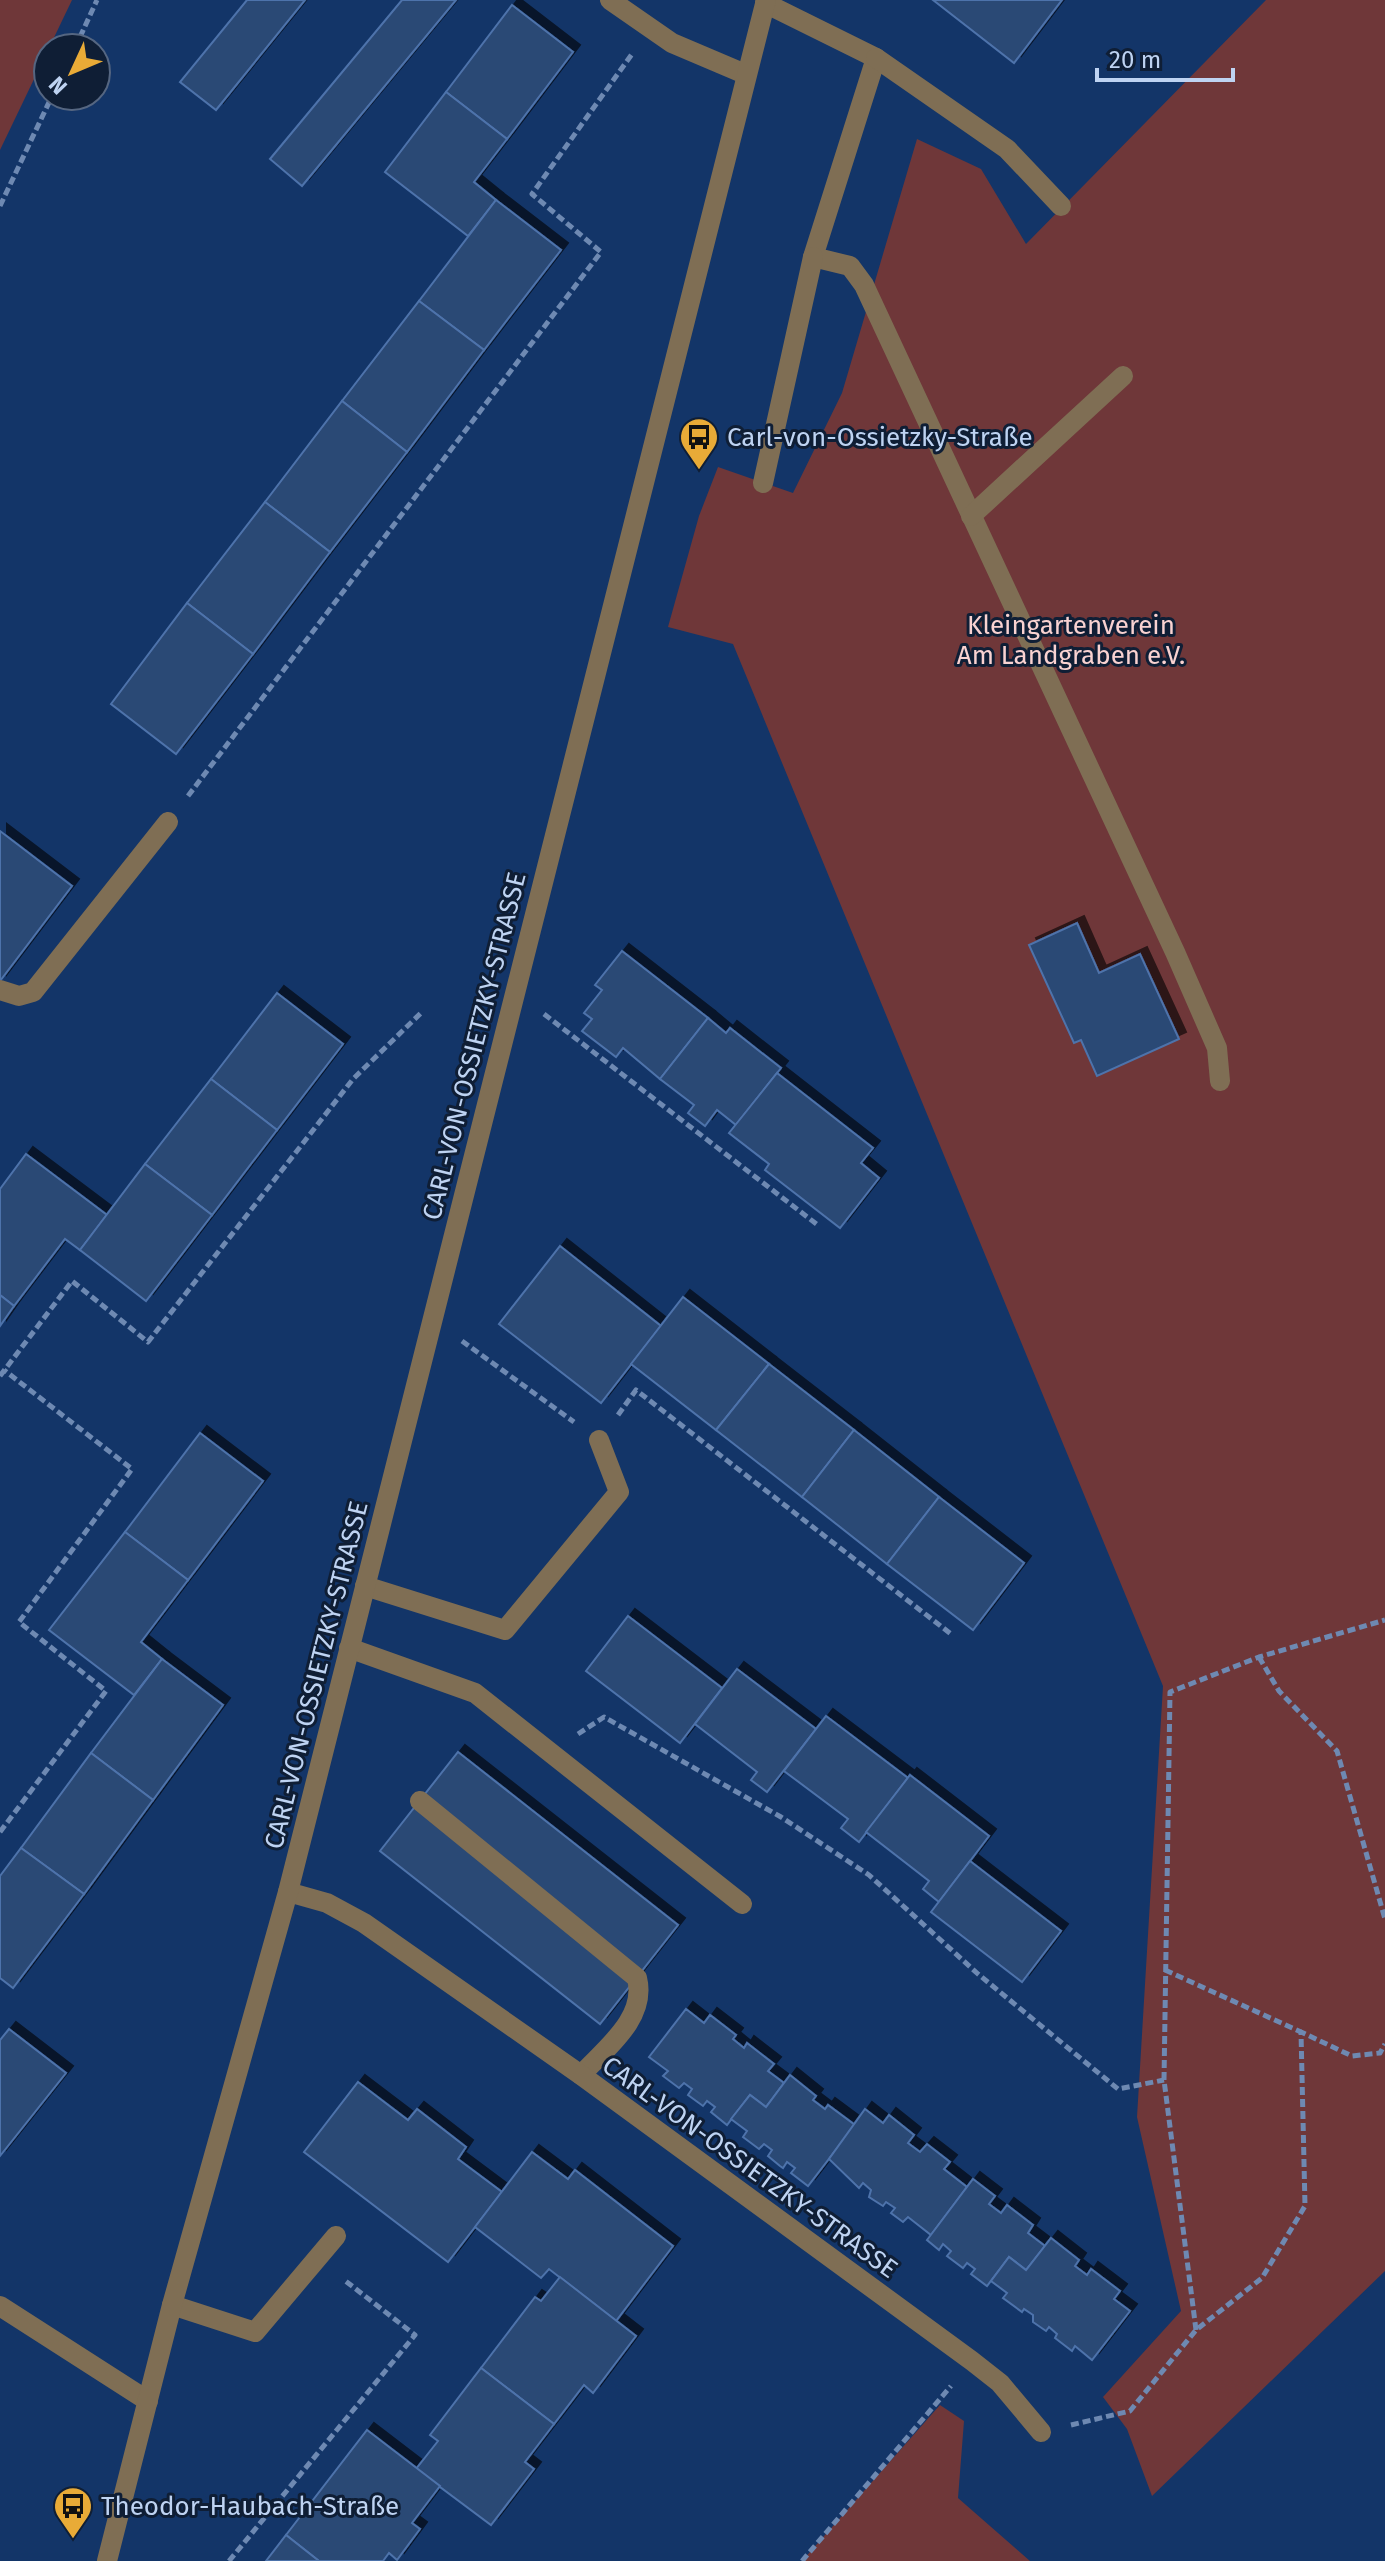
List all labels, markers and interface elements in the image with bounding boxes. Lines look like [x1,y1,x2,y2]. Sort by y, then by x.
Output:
north arrow [32,32,112,112]
scale bar [1097,32,1233,82]
text: 20 m [1109,46,1161,74]
text: N [43,71,73,100]
bus stop icon: Carl-von-Ossietzky-Straße [678,416,720,471]
place label: Carl-von-Ossietzky-Straße [727,422,1033,453]
park label: Kleingartenverein Am Landgraben e.V. [957,610,1185,671]
street label: CARL-VON-OSSIETZKY-STRASSE [416,869,533,1223]
street label: CARL-VON-OSSIETZKY-STRASSE [258,1498,375,1852]
street label: CARL-VON-OSSIETZKY-STRASSE [596,2050,903,2285]
bus stop icon: Theodor-Haubach-Straße [52,2485,94,2540]
place label: Theodor-Haubach-Straße [101,2491,399,2522]

